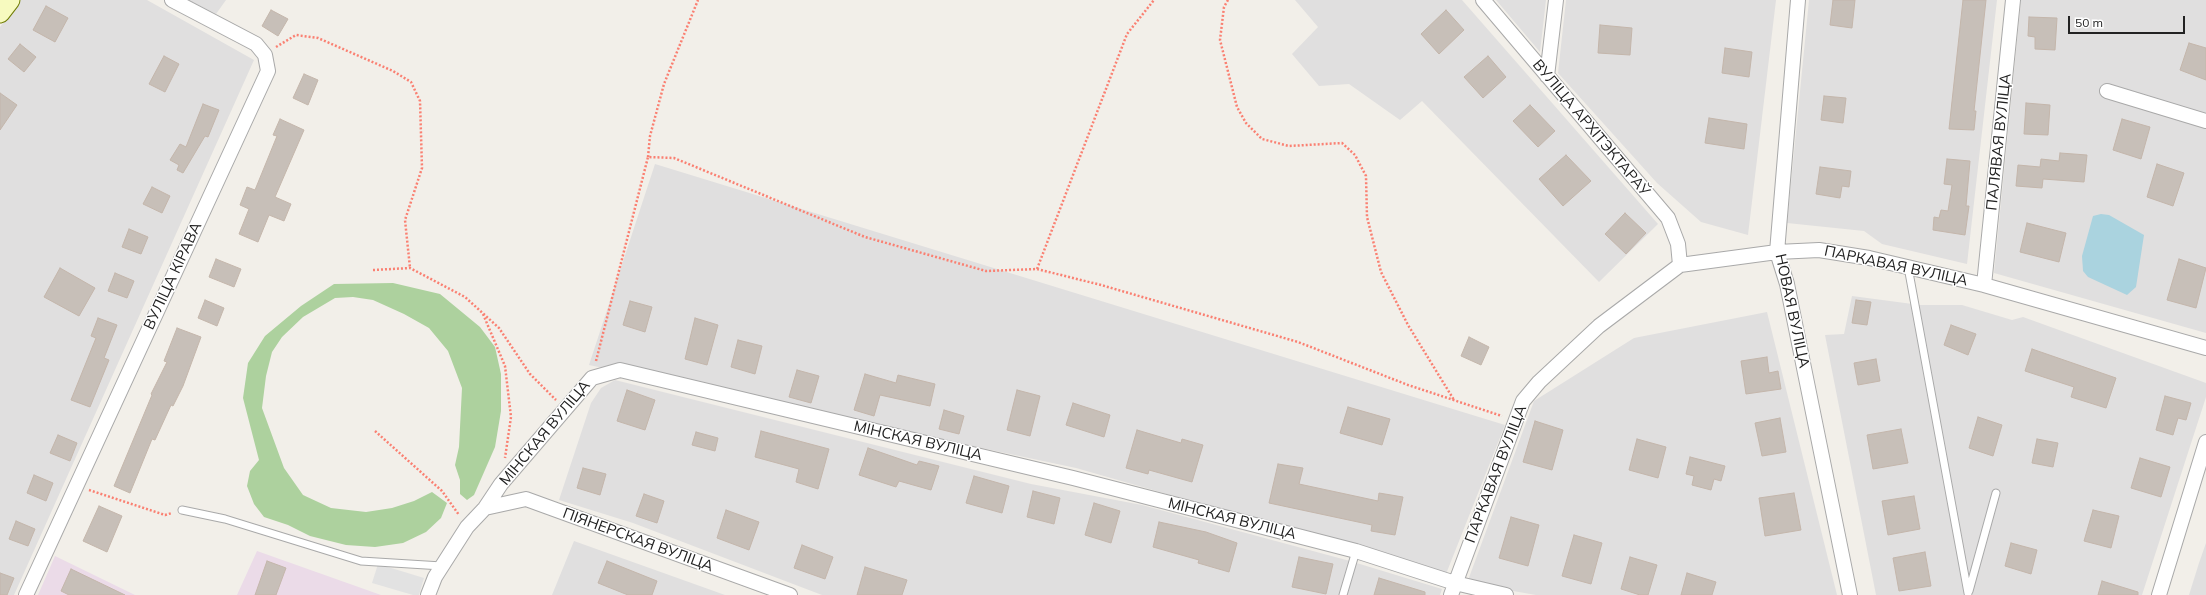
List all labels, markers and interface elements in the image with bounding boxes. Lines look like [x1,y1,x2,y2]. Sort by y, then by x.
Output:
scale bar [2070,8,2187,34]
text: 50 m [2075,15,2103,30]
street label: ВУЛІЦА АРХІТЭКТАРАЎ [1529,56,1653,200]
street label: ПАЛЯВАЯ ВУЛІЦА [1983,73,2015,211]
street label: ВУЛІЦА КІРАВА [140,219,206,333]
street label: ПАРКАВАЯ ВУЛІЦА [1823,242,1969,290]
street label: НОВАЯ ВУЛІЦА [1771,252,1813,370]
street label: МІНСКАЯ ВУЛІЦА [496,377,594,489]
street label: ПАРКАВАЯ ВУЛІЦА [1461,402,1531,546]
street label: МІНСКАЯ ВУЛІЦА [852,417,984,465]
street label: МІНСКАЯ ВУЛІЦА [1166,494,1298,544]
street label: ПІЯНЕРСКАЯ ВУЛІЦА [560,504,716,576]

